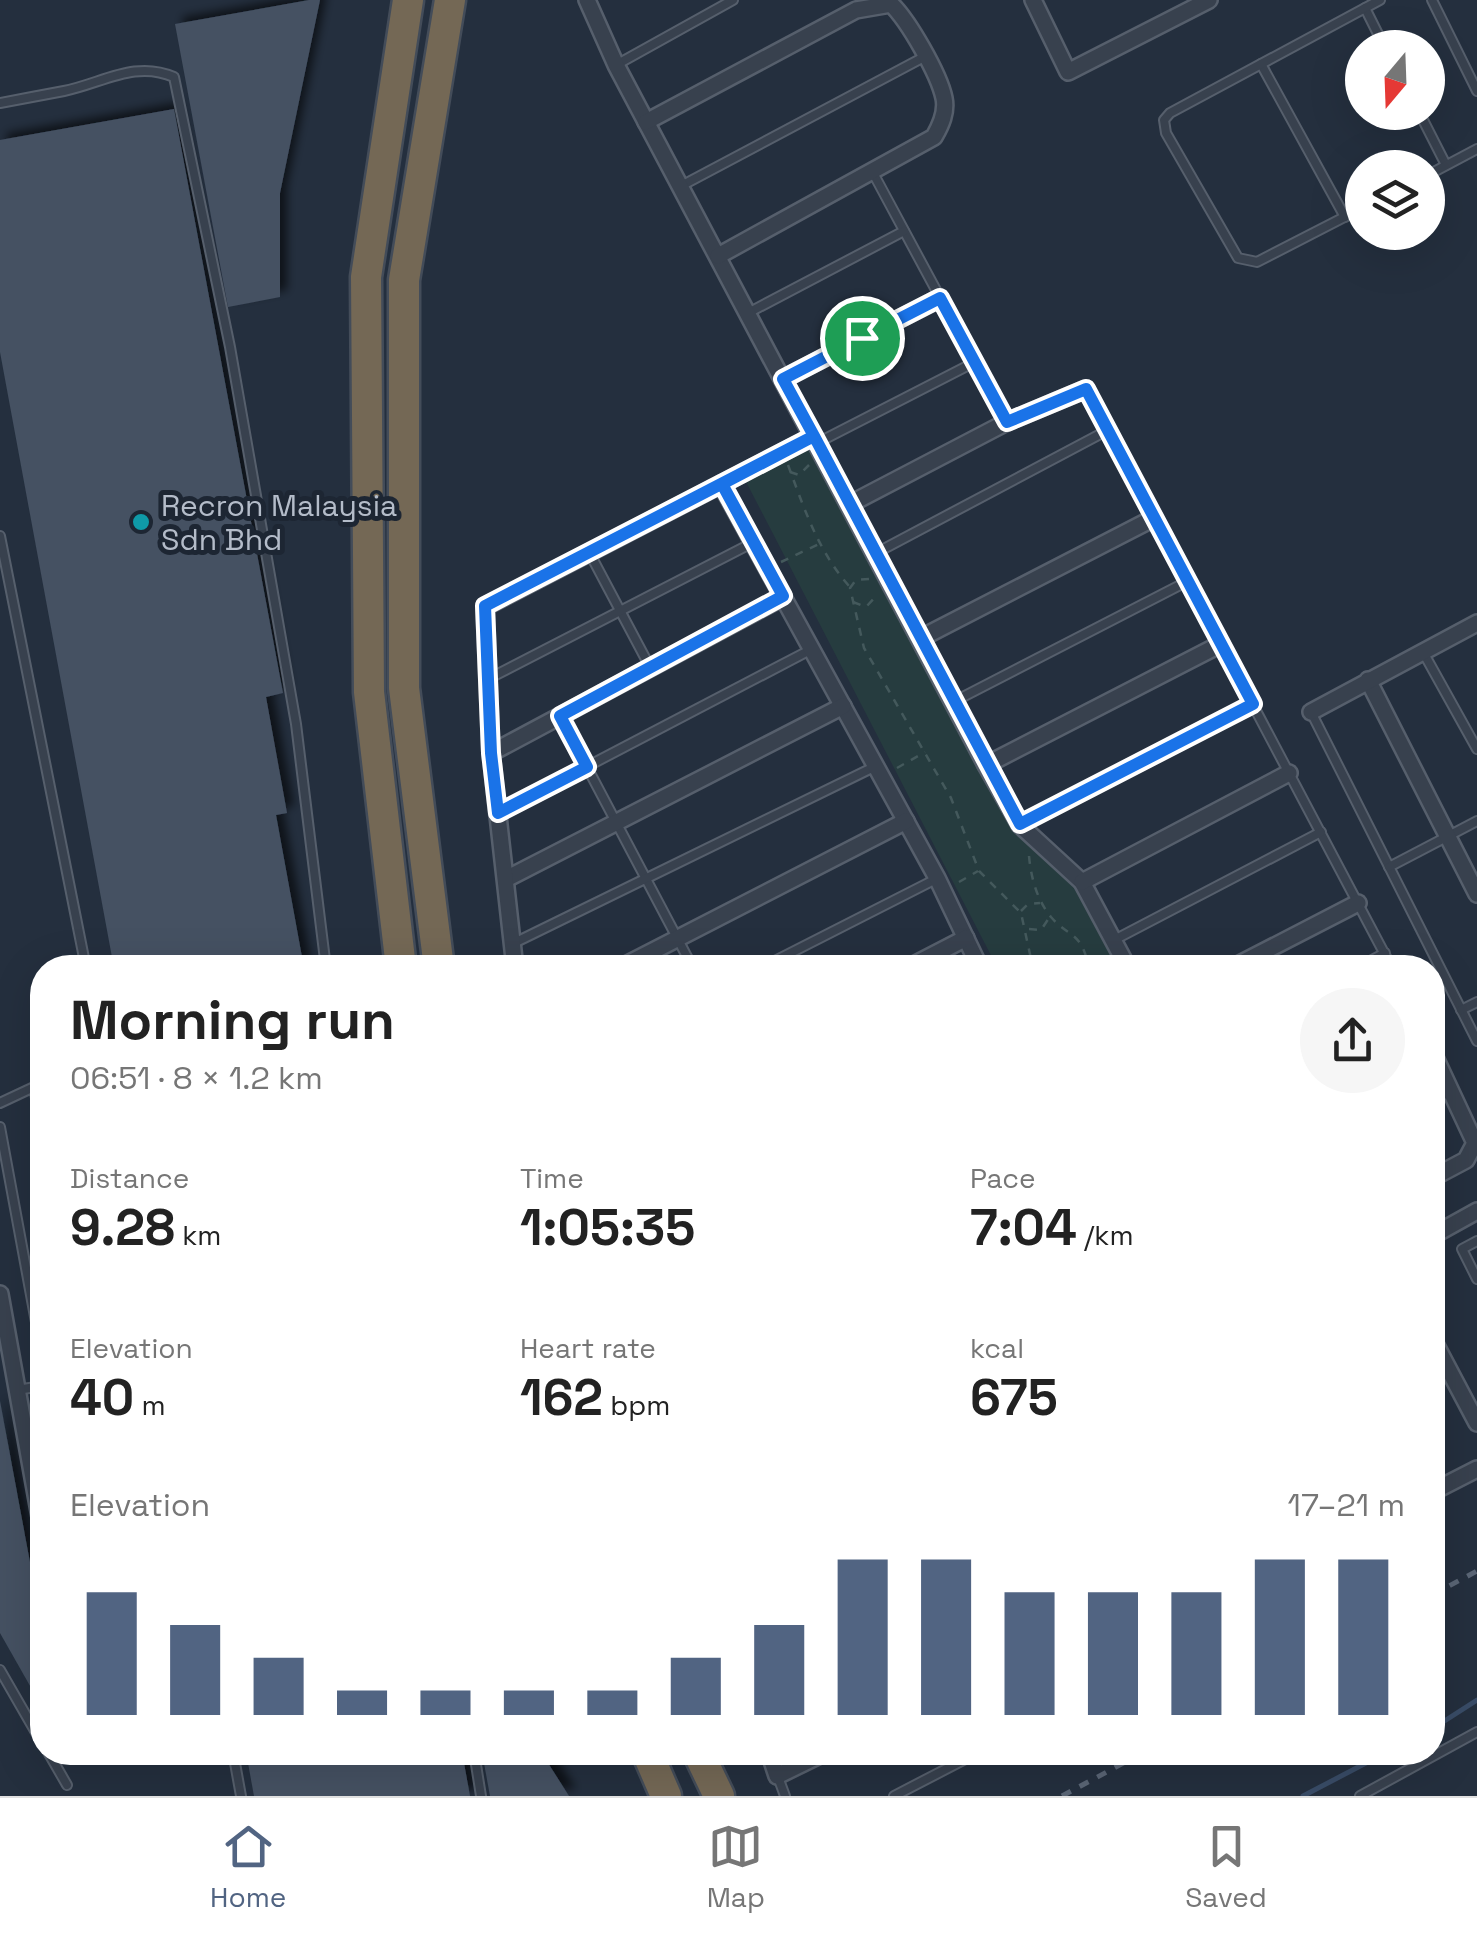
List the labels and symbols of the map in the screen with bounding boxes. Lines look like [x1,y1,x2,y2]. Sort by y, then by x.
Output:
north arrow [1345,30,1445,130]
pin [820,296,905,381]
place label: Recron Malaysia Sdn Bhd [161,486,397,559]
marker: Recron Malaysia Sdn Bhd [130,511,152,533]

